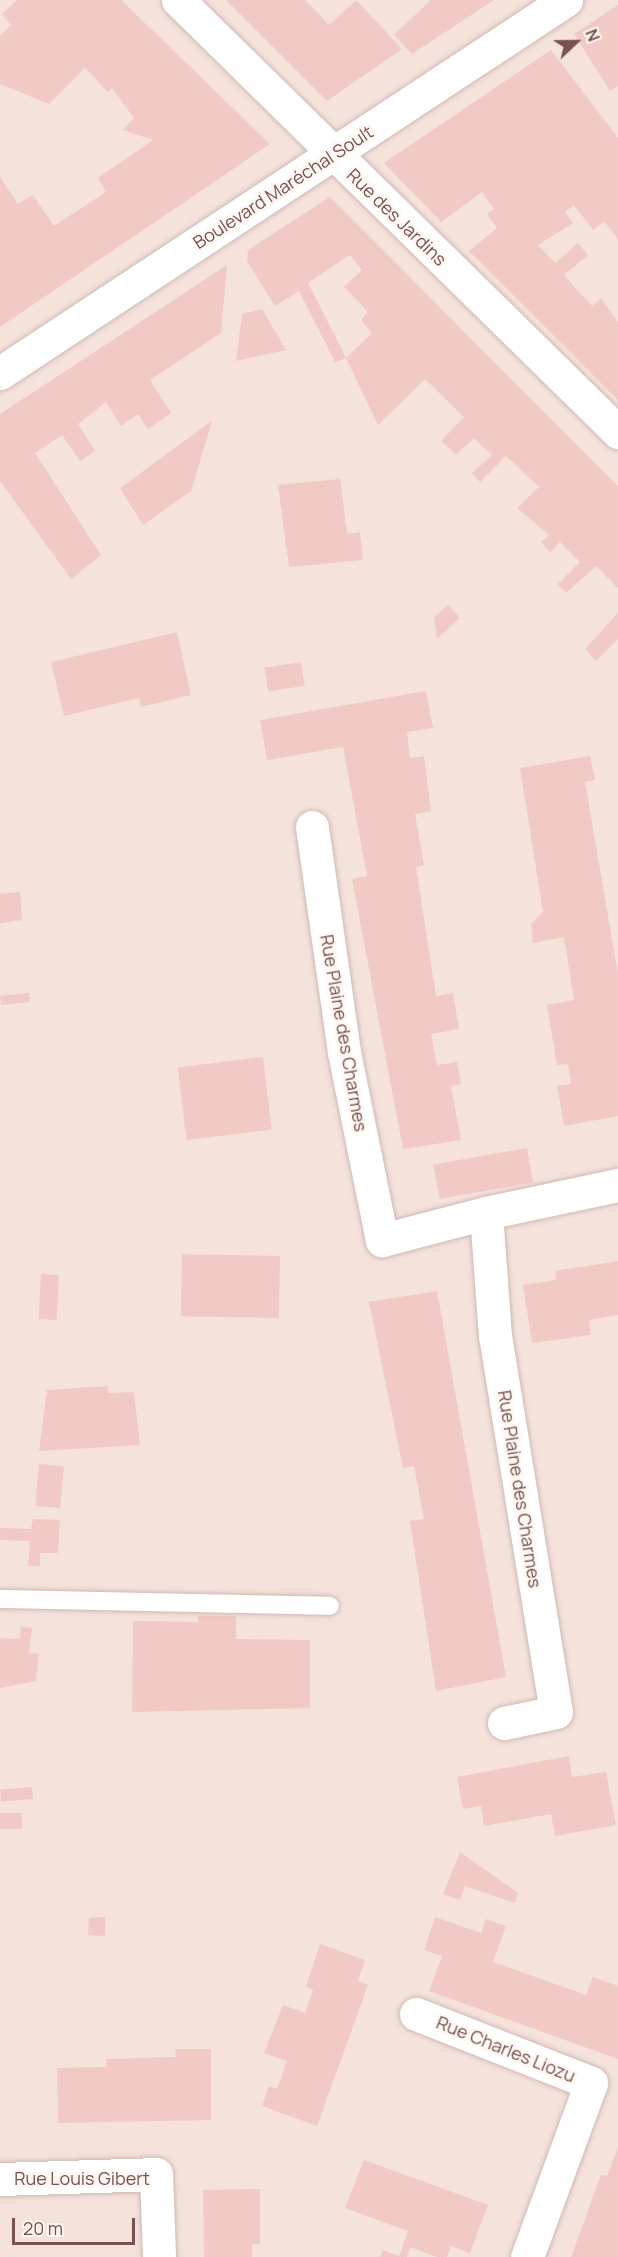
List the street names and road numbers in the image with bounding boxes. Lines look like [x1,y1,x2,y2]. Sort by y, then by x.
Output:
street label: Boulevard Maréchal Soult [189,121,377,253]
street label: Rue des Jardins [343,164,451,270]
street label: Rue Plaine des Charmes [316,933,372,1133]
street label: Rue Plaine des Charmes [494,1389,546,1589]
street label: Rue Charles Liozu [433,2011,579,2087]
street label: Rue Louis Gibert [14,2167,150,2189]

